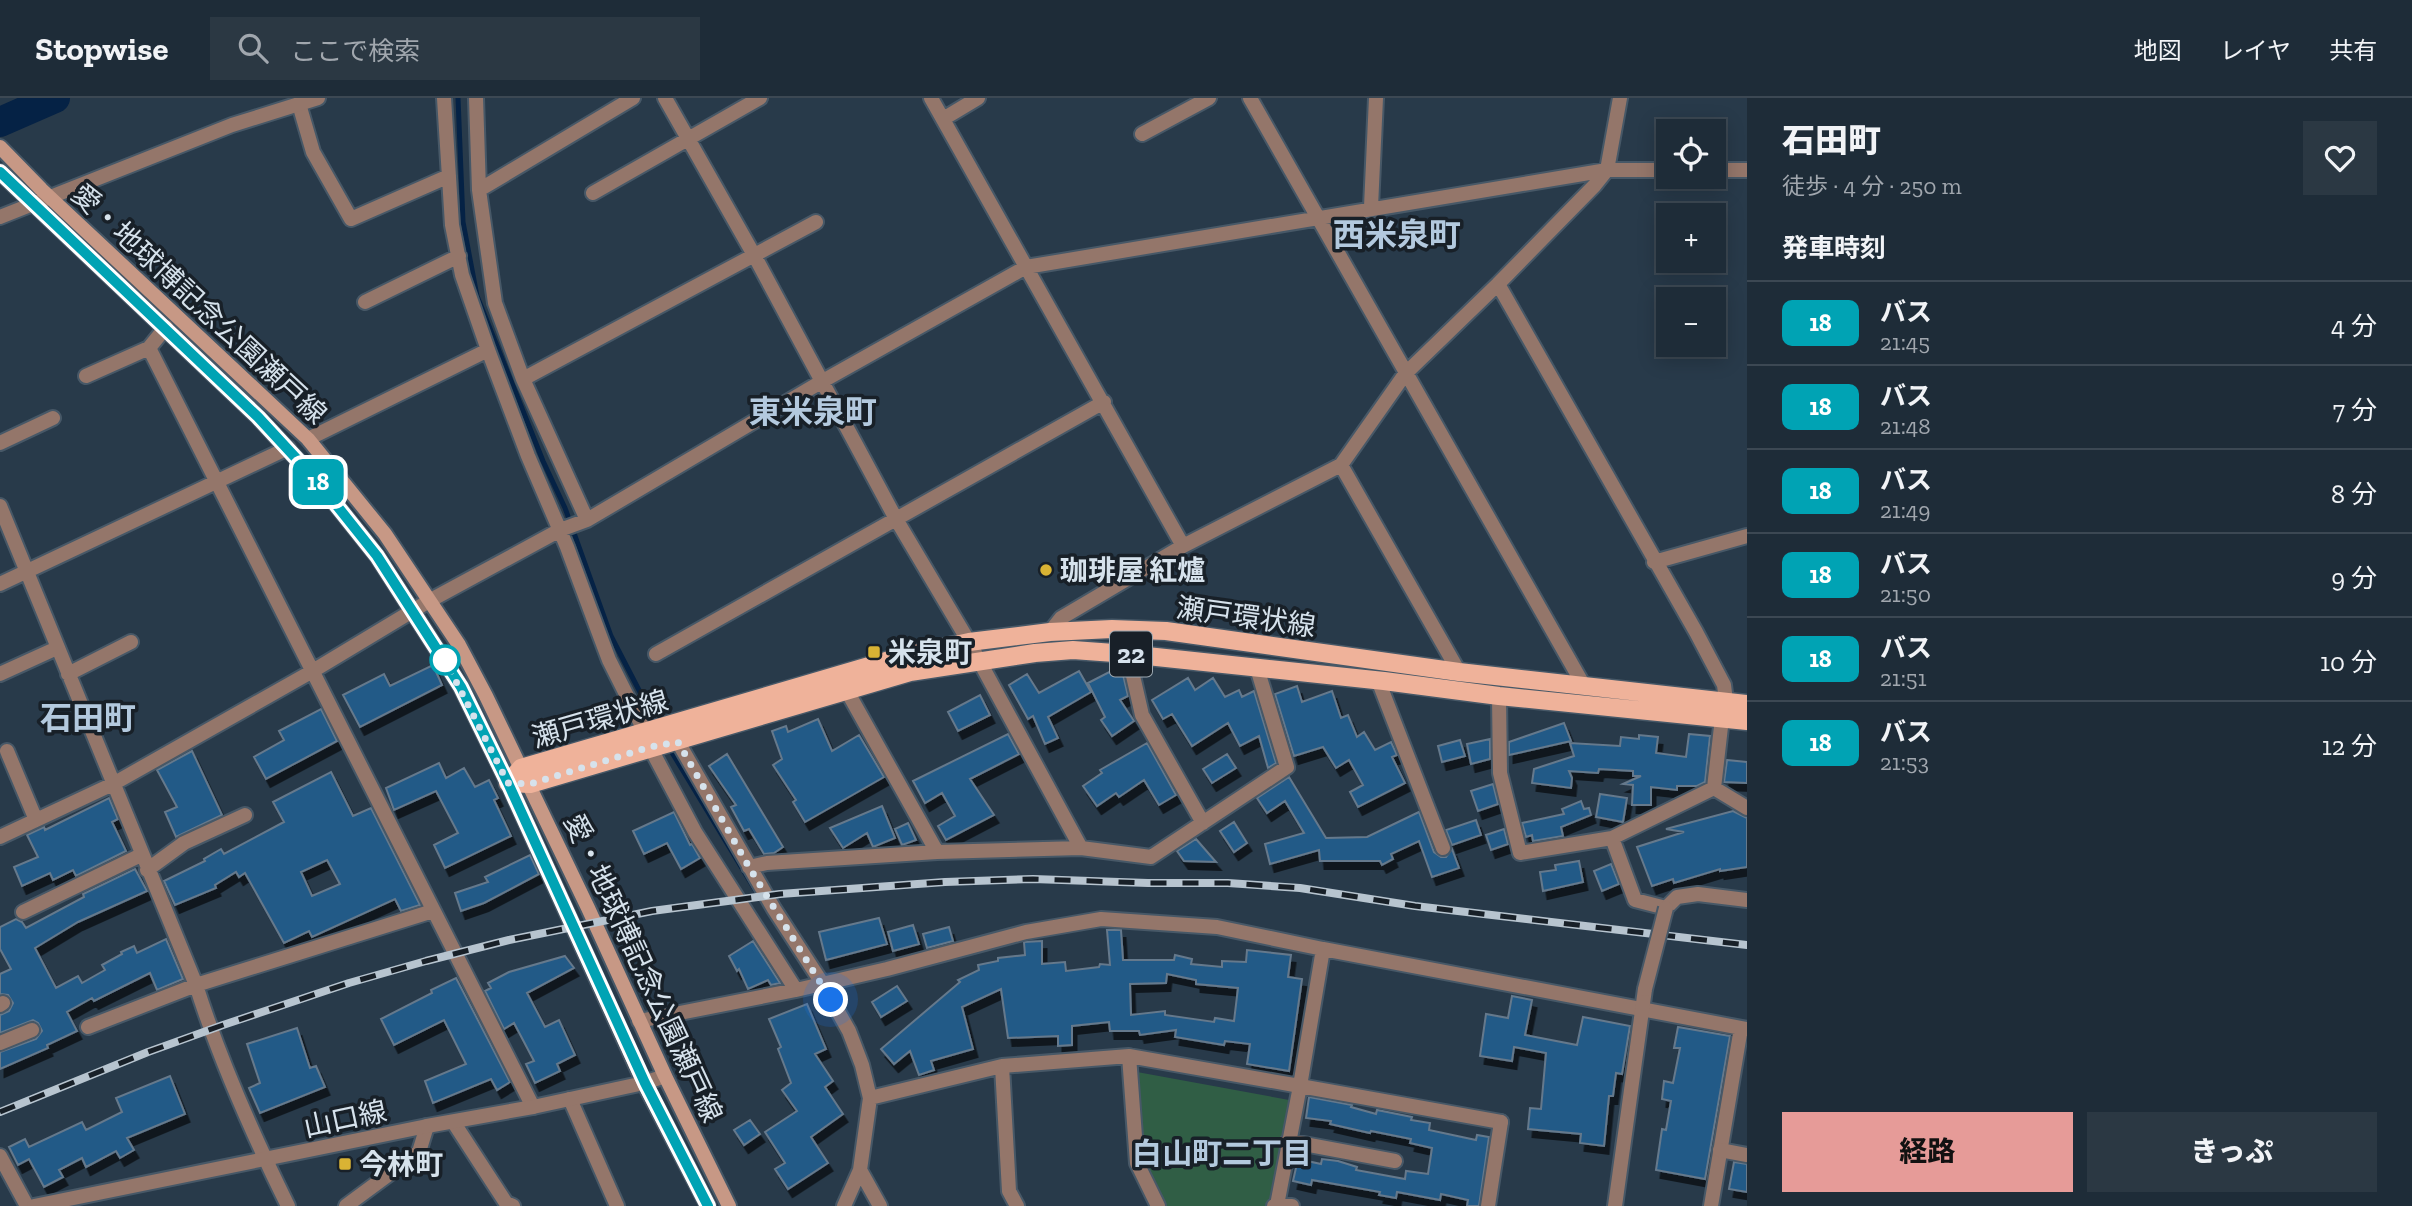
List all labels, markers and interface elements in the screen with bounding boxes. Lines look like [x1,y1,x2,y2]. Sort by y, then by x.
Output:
search box [210,17,700,80]
text: Stopwise [35,29,168,68]
icon: search [234,29,272,67]
text: ここで検索 [290,35,420,67]
text: 地図 [2134,36,2182,65]
text: レイヤ [2220,36,2291,65]
text: 共有 [2329,36,2377,65]
map controls [1656,119,1726,357]
button: locate [1656,119,1726,189]
text: 石田町 [1782,121,1881,160]
button: heart [2303,121,2377,195]
text: 徒歩 · 4 分 · 250 m [1782,172,1962,200]
street label: 愛・地球博記念公園瀬戸線 [65,177,333,431]
button: + [1656,203,1726,273]
district label: 西米泉町 [1333,216,1461,254]
text: 発車時刻 [1782,232,1886,264]
button: − [1656,287,1726,357]
text: バス [1880,296,1932,328]
text: 18 [1809,308,1832,337]
text: 4 分 [2331,310,2377,342]
text: 21:45 [1880,328,1930,356]
text: バス [1880,380,1932,412]
text: 18 [1809,392,1832,421]
district label: 東米泉町 [749,393,877,431]
text: 7 分 [2333,394,2377,426]
text: 21:48 [1880,412,1931,440]
line badge: 18 [286,459,350,505]
text: バス [1880,464,1932,496]
text: 18 [307,467,329,496]
text: 18 [1809,476,1832,505]
text: 8 分 [2331,478,2377,510]
text: 21:49 [1880,496,1930,524]
text: バス [1880,548,1932,580]
place label: 珈琲屋 紅爐 [1060,554,1205,587]
text: 18 [1809,560,1832,589]
marker: 珈琲屋 紅爐 [1038,562,1054,578]
text: 9 分 [2331,562,2377,594]
text: 21:50 [1880,580,1931,608]
street label: 瀬戸環状線 [1174,591,1318,643]
road number: 22 [1110,632,1152,676]
text: バス [1880,632,1932,664]
place label: 米泉町 [888,636,972,669]
marker: 米泉町 [866,644,882,660]
text: 18 [1809,644,1832,673]
unlabelled marker [430,645,460,675]
text: 10 分 [2320,646,2377,678]
text: 21:51 [1880,664,1926,692]
street label: 瀬戸環状線 [528,684,672,754]
district label: 石田町 [40,699,136,737]
text: バス [1880,716,1932,748]
text: 18 [1809,728,1832,757]
text: 12 分 [2322,730,2377,762]
text: 21:53 [1880,748,1929,776]
street label: 愛・地球博記念公園瀬戸線 [557,809,729,1127]
your location [813,982,848,1017]
street label: 山口線 [300,1094,390,1144]
button: 経路 [1782,1112,2073,1192]
button: きっぷ [2087,1112,2377,1192]
district label: 白山町二丁目 [1132,1136,1312,1172]
place label: 今林町 [359,1148,443,1181]
marker: 今林町 [337,1156,353,1172]

